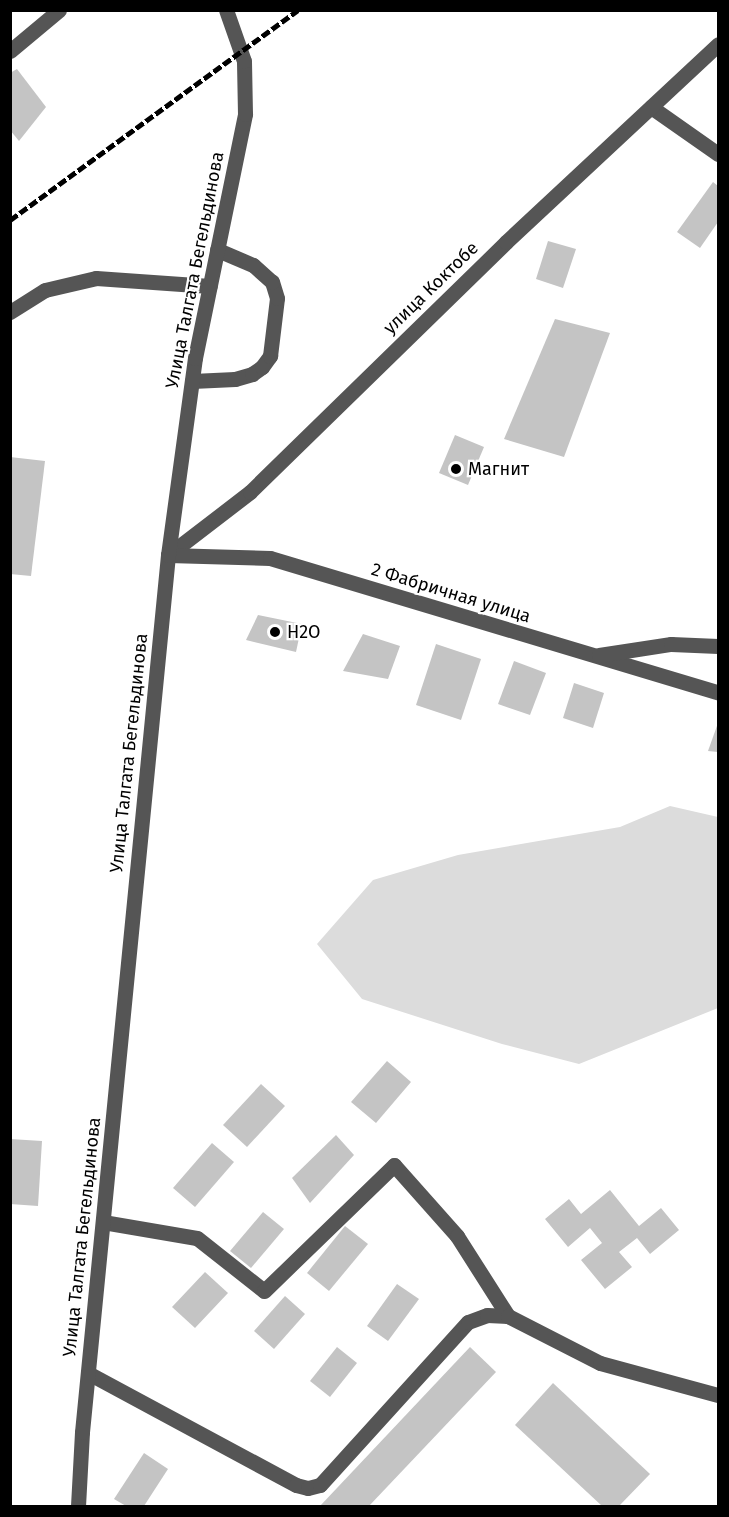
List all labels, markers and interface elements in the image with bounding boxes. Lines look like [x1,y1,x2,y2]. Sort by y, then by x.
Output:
street label: Улица Талгата Бегельдинова [161,150,229,390]
street label: улица Коктобе [379,237,483,339]
place label: Магнит [468,458,529,480]
marker: Магнит [449,462,463,476]
street label: 2 Фабричная улица [369,559,533,627]
place label: H2O [287,621,320,643]
marker: H2O [268,625,282,639]
street label: Улица Талгата Бегельдинова [106,632,152,874]
street label: Улица Талгата Бегельдинова [59,1116,105,1358]

